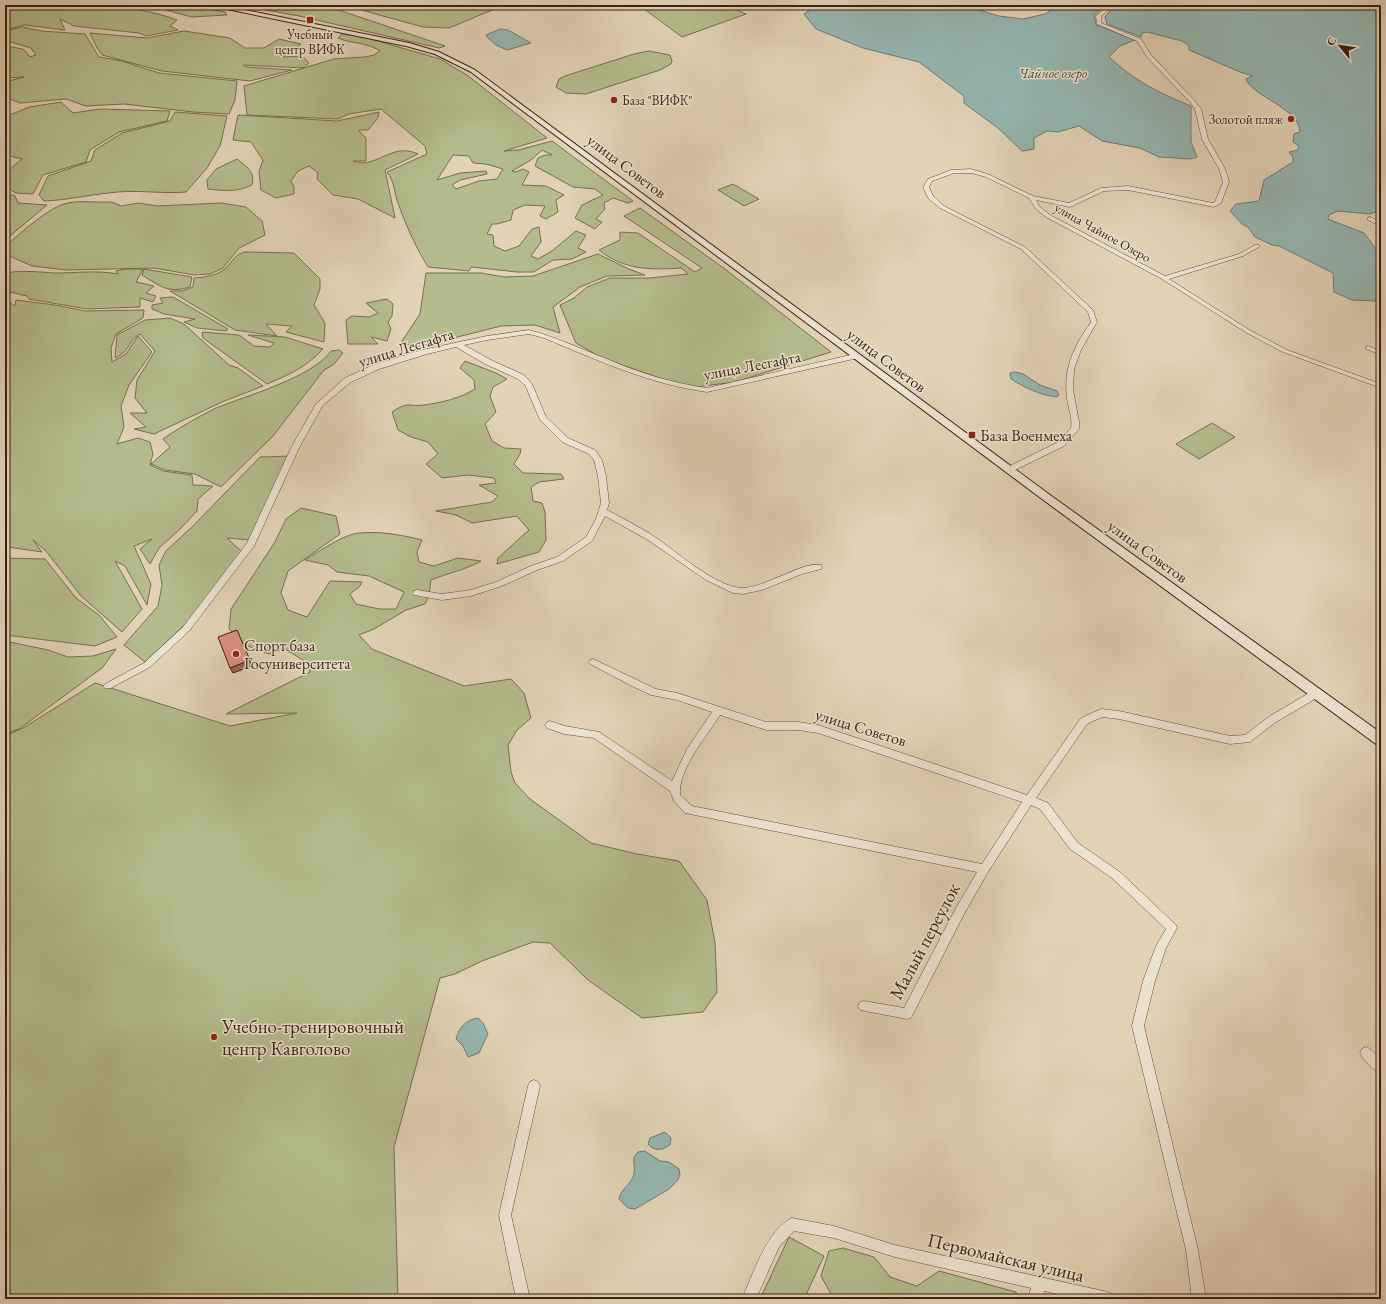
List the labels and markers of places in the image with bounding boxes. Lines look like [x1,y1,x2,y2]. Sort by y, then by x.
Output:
marker: Учебный центр ВИФК [305,15,315,25]
place label: Учебный центр ВИФК [275,26,345,58]
place label: База "ВИФК" [622,92,693,109]
marker: База "ВИФК" [609,95,619,105]
place label: Золотой пляж [1209,111,1283,128]
marker: Золотой пляж [1286,114,1296,124]
place label: База Военмеха [980,425,1073,446]
marker: База Военмеха [967,430,977,440]
place label: Спорт база Госуниверситета [244,635,351,674]
marker: Спорт база Госуниверситета [231,649,241,659]
place label: Учебно-тренировочный центр Кавголово [221,1014,404,1061]
marker: Учебно-тренировочный центр Кавголово [209,1032,219,1042]

